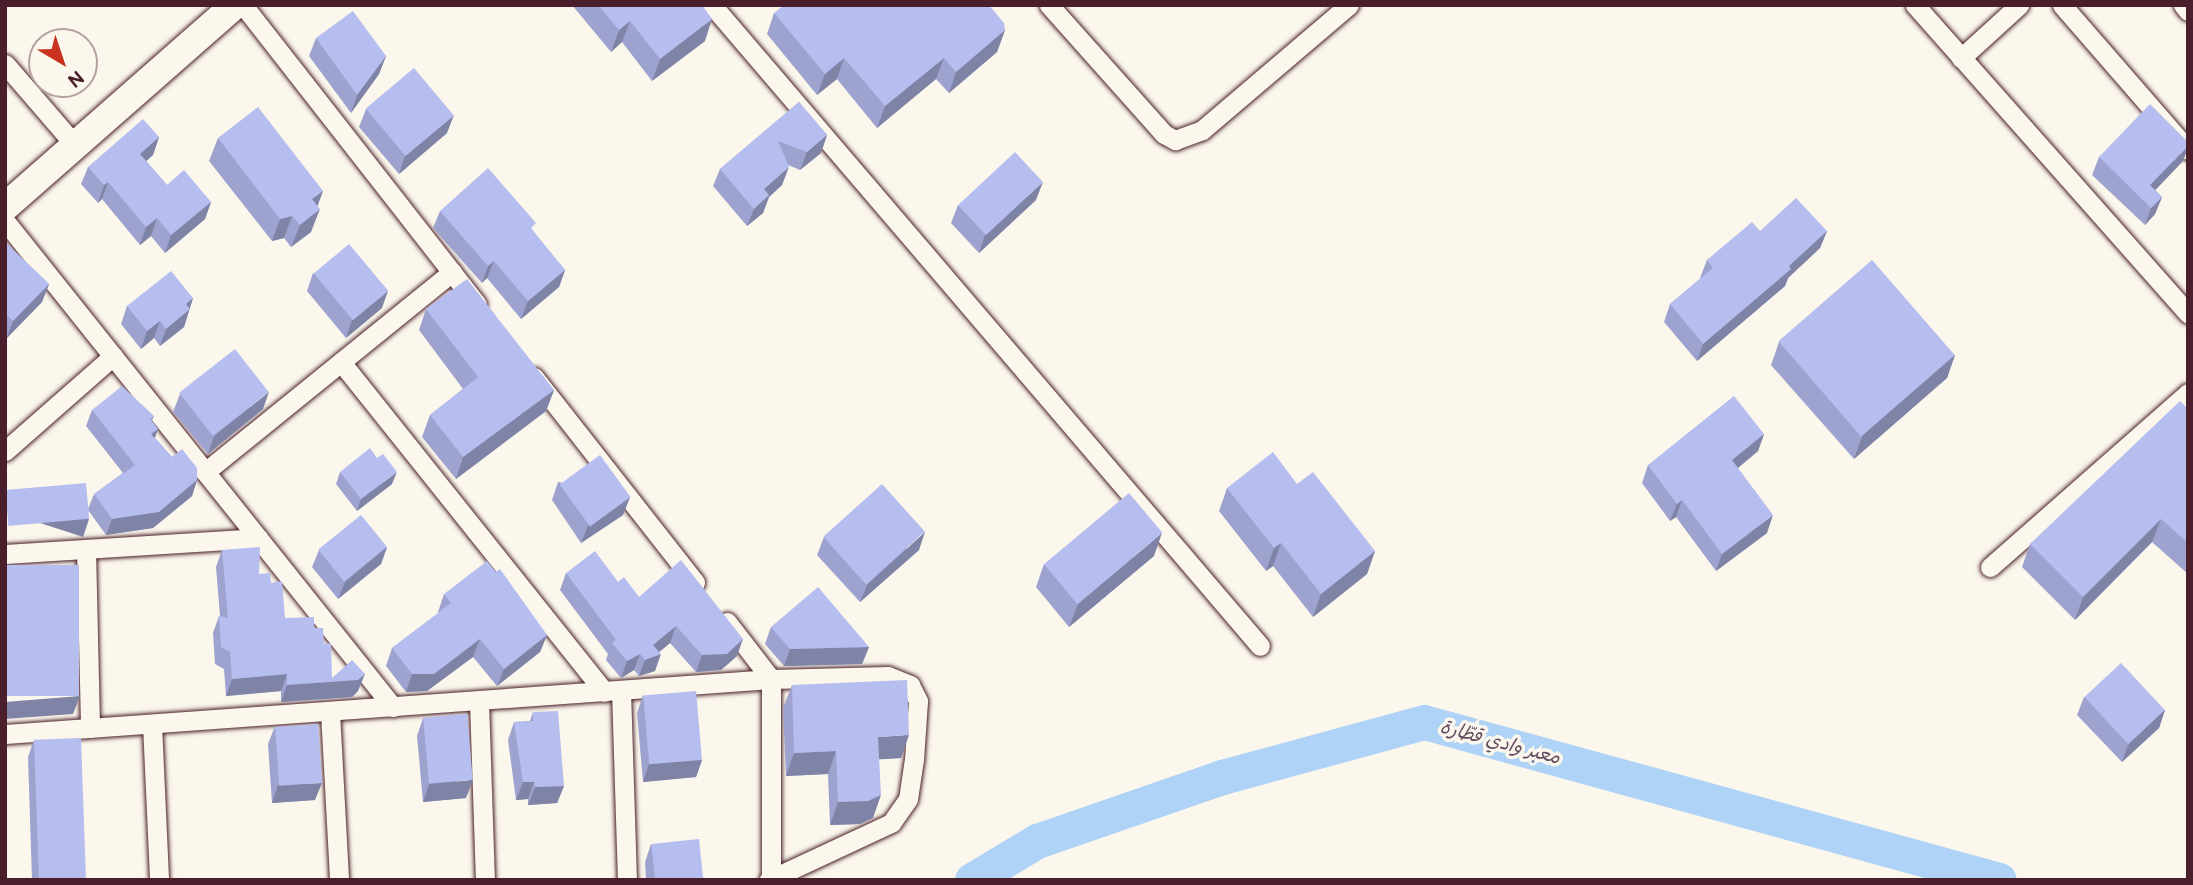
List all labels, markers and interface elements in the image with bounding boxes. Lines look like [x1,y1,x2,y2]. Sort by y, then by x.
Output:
north arrow [28,28,98,98]
text: N [62,65,88,92]
water label: معبر وادي قطّارة [1437,716,1563,770]

